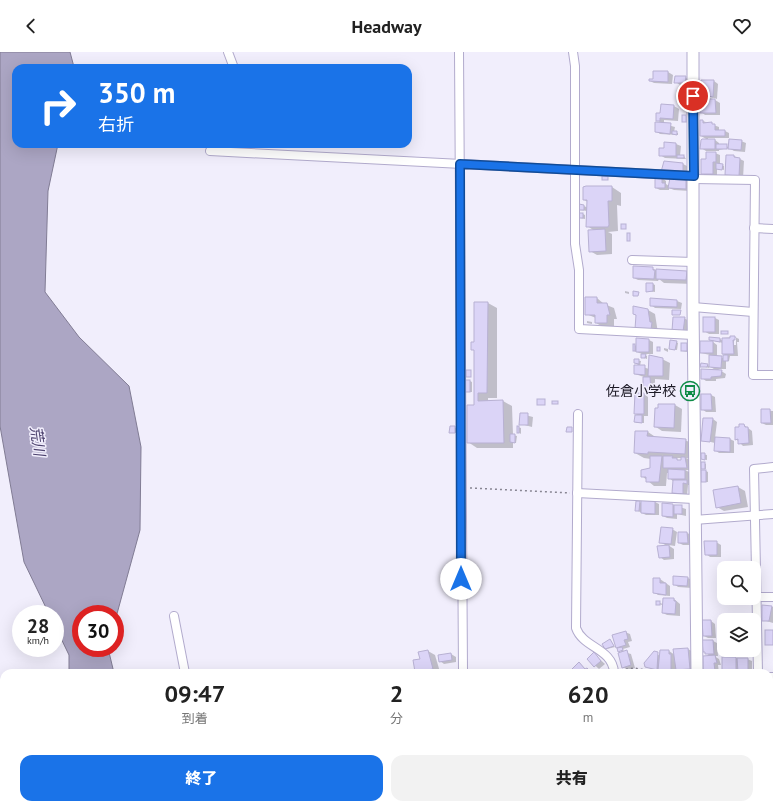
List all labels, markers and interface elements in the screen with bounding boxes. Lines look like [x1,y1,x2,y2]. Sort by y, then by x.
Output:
icon: back [20,15,42,37]
text: Headway [351,15,422,38]
icon: heart [731,15,753,37]
text: 350 m [98,74,175,111]
pin [676,79,710,113]
icon: right [32,80,84,132]
icon: arrive [682,85,704,107]
text: 右折 [98,113,134,136]
bus stop icon: 佐倉小学校 [679,380,701,402]
place label: 佐倉小学校 [606,382,676,400]
water label: 荒川 [27,425,50,459]
position arrow [440,558,482,600]
map controls [717,561,761,657]
button: search [717,561,761,605]
speed limit sign: 30 [72,605,124,657]
text: 28 [27,613,49,639]
button: layers [717,613,761,657]
text: km/h [27,634,49,647]
text: 09:47 [164,678,225,709]
text: 2 [390,678,403,709]
text: 620 [568,679,609,710]
text: m [583,709,593,726]
text: 到着 [182,710,208,727]
text: 分 [390,710,403,727]
button: 終了 [20,755,383,801]
button: 共有 [391,755,753,801]

